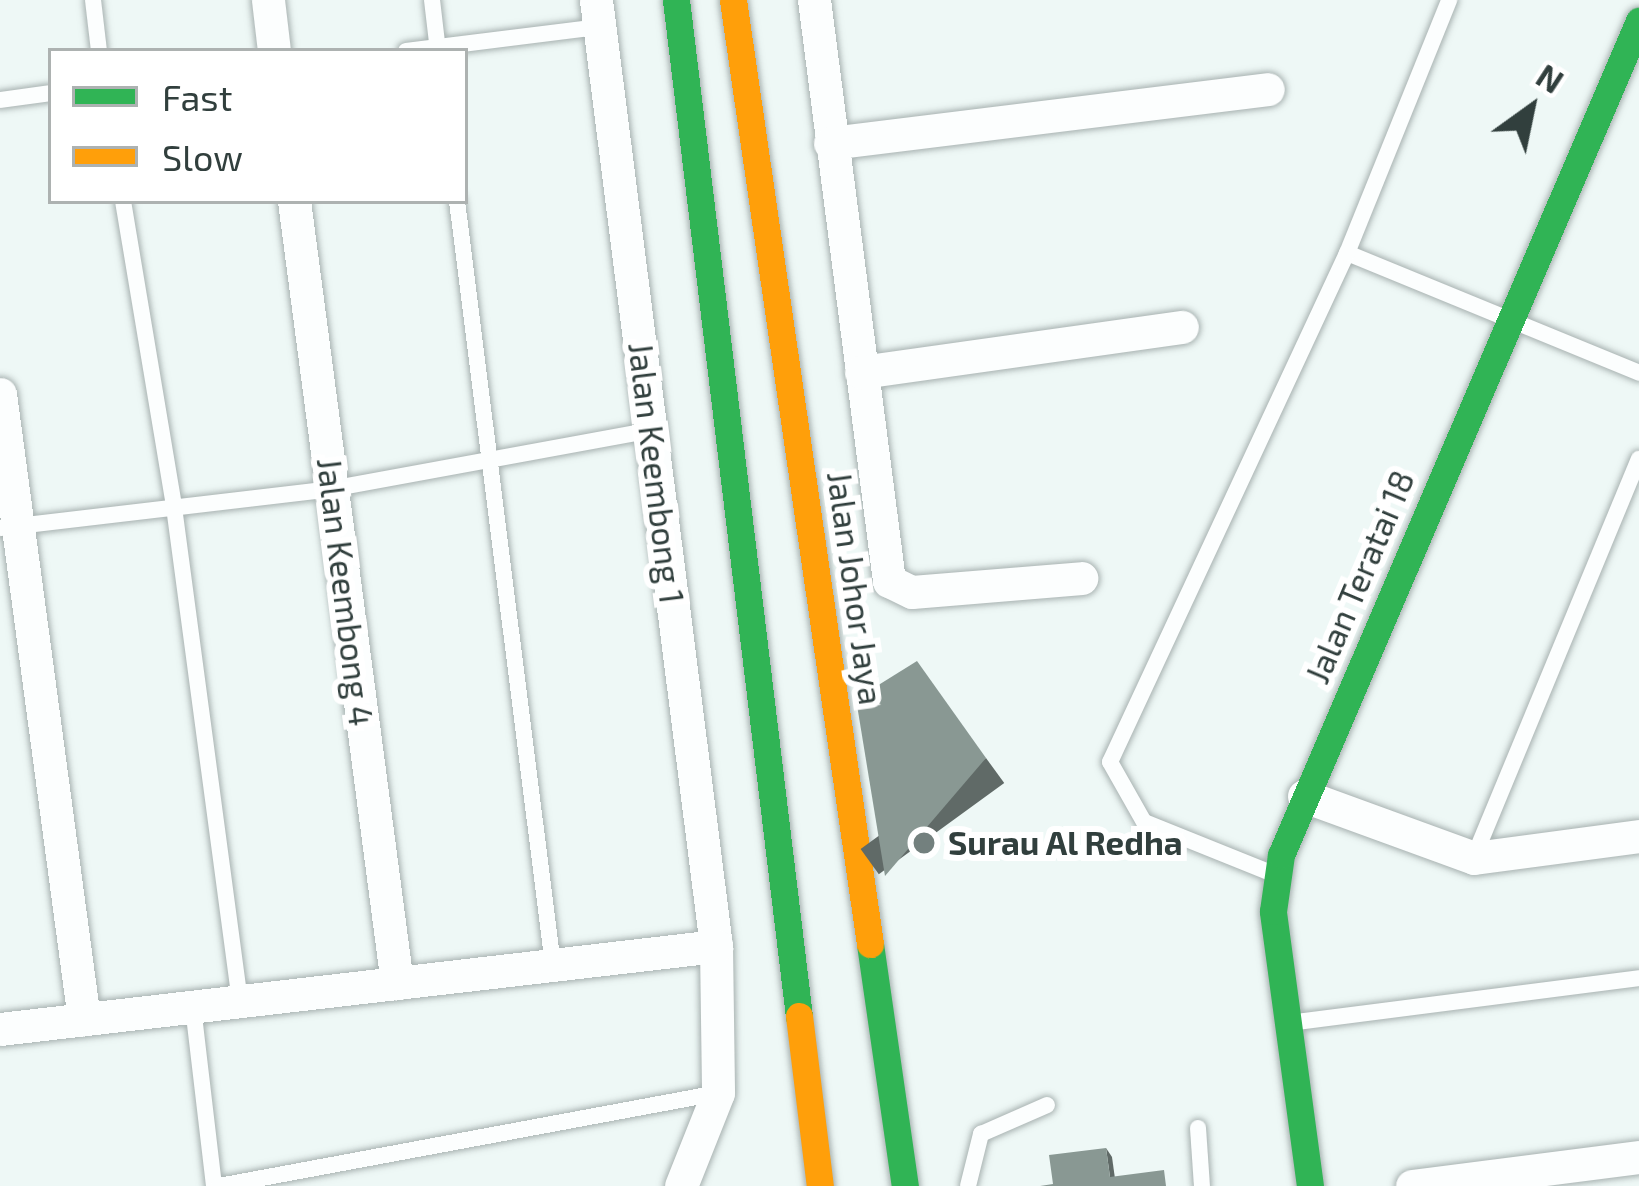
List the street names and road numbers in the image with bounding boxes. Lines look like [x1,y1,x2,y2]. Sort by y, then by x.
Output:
street label: Jalan Keembong 1 [620,340,692,606]
street label: Jalan Keembong 4 [309,456,381,728]
street label: Jalan Teratai 18 [1297,464,1423,690]
street label: Jalan Johor Jaya [819,468,891,708]

